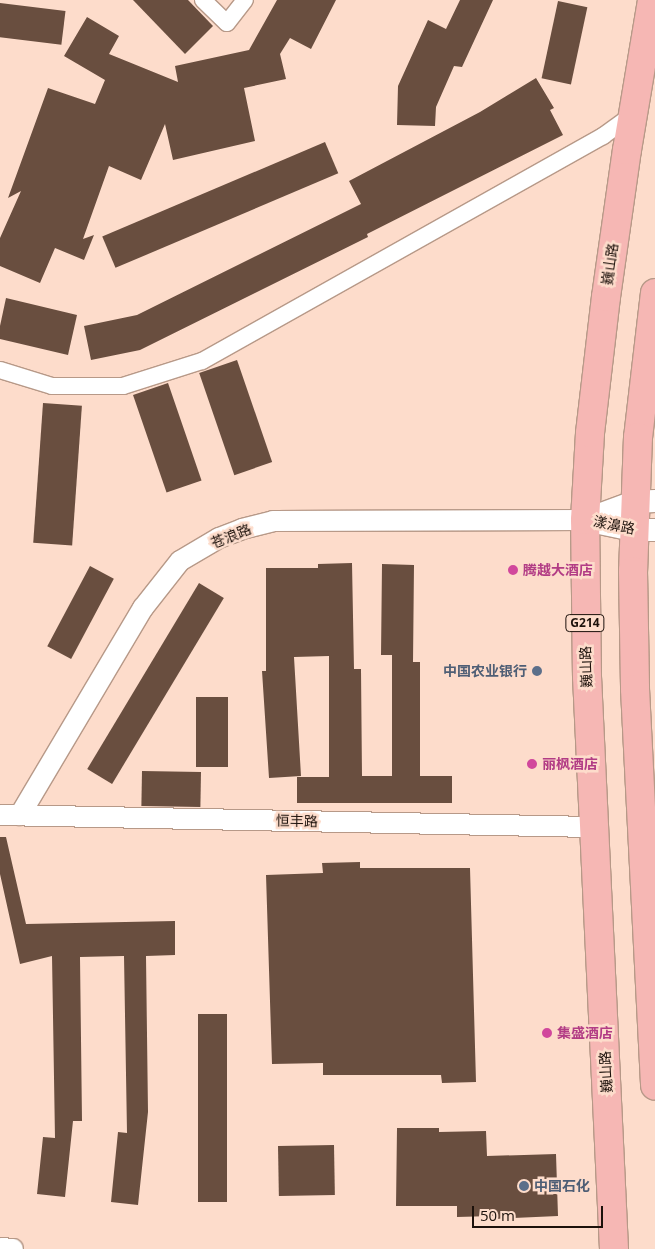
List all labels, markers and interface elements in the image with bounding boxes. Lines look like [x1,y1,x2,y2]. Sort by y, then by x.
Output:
street label: 巍山路 [599,242,621,286]
street label: 漾濞路 [592,513,636,537]
street label: 苍浪路 [208,520,254,552]
place label: 腾越大酒店 [523,562,593,578]
marker: 腾越大酒店 [507,564,519,576]
road number: G214 [565,614,605,632]
street label: 巍山路 [577,646,595,688]
place label: 中国农业银行 [443,663,527,679]
marker: 中国农业银行 [531,665,543,677]
place label: 丽枫酒店 [542,756,598,772]
marker: 丽枫酒店 [526,758,538,770]
street label: 恒丰路 [276,812,318,830]
place label: 集盛酒店 [557,1025,613,1041]
marker: 集盛酒店 [541,1027,553,1039]
street label: 巍山路 [597,1051,615,1093]
place label: 中国石化 [534,1178,590,1194]
marker: 中国石化 [518,1180,530,1192]
scale bar [475,1196,606,1228]
text: 50 m [480,1205,515,1225]

